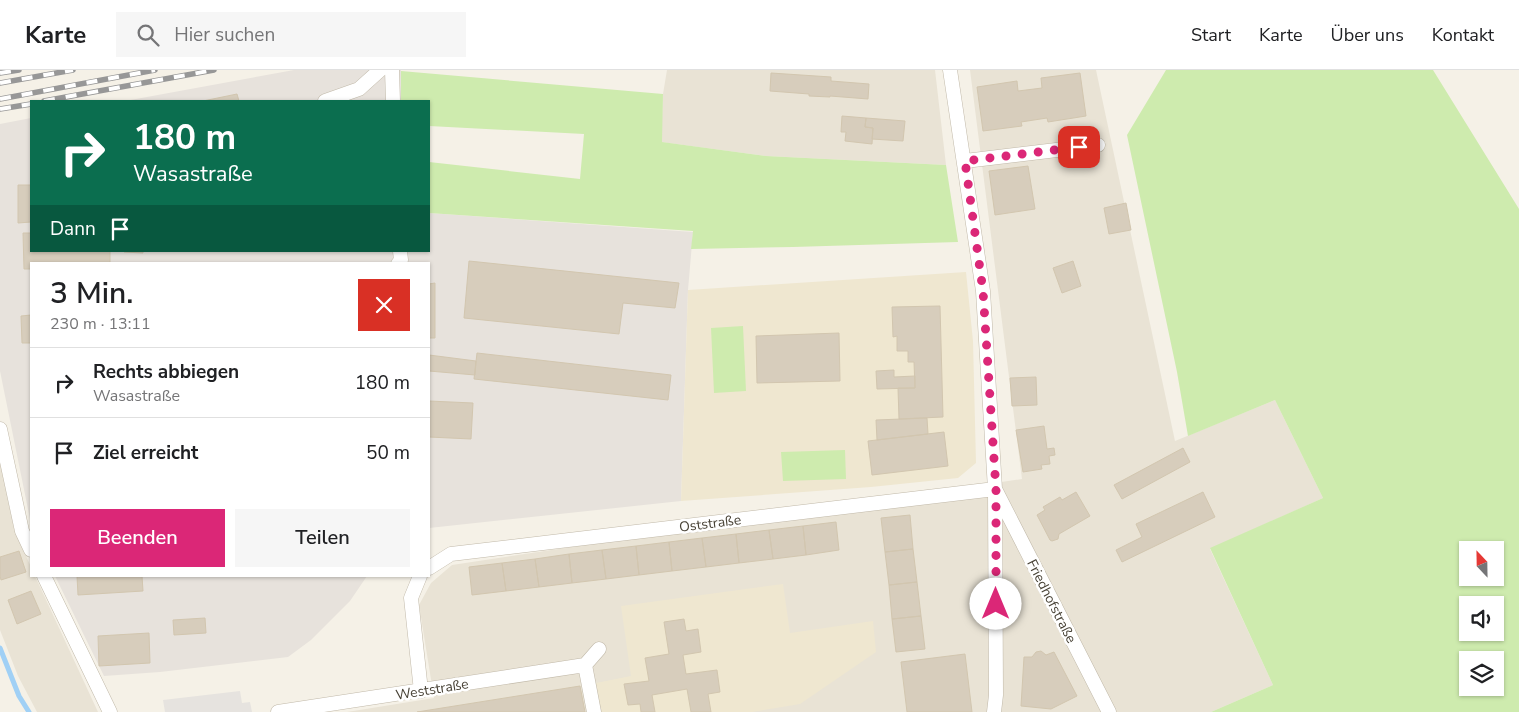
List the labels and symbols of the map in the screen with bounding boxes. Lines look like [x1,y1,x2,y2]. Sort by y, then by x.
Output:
pin [1058,126,1100,168]
street label: Oststraße [678,510,742,537]
north arrow [1459,541,1504,586]
street label: Friedhofstraße [1022,556,1081,646]
position arrow [969,577,1021,629]
street label: Weststraße [394,674,470,705]

